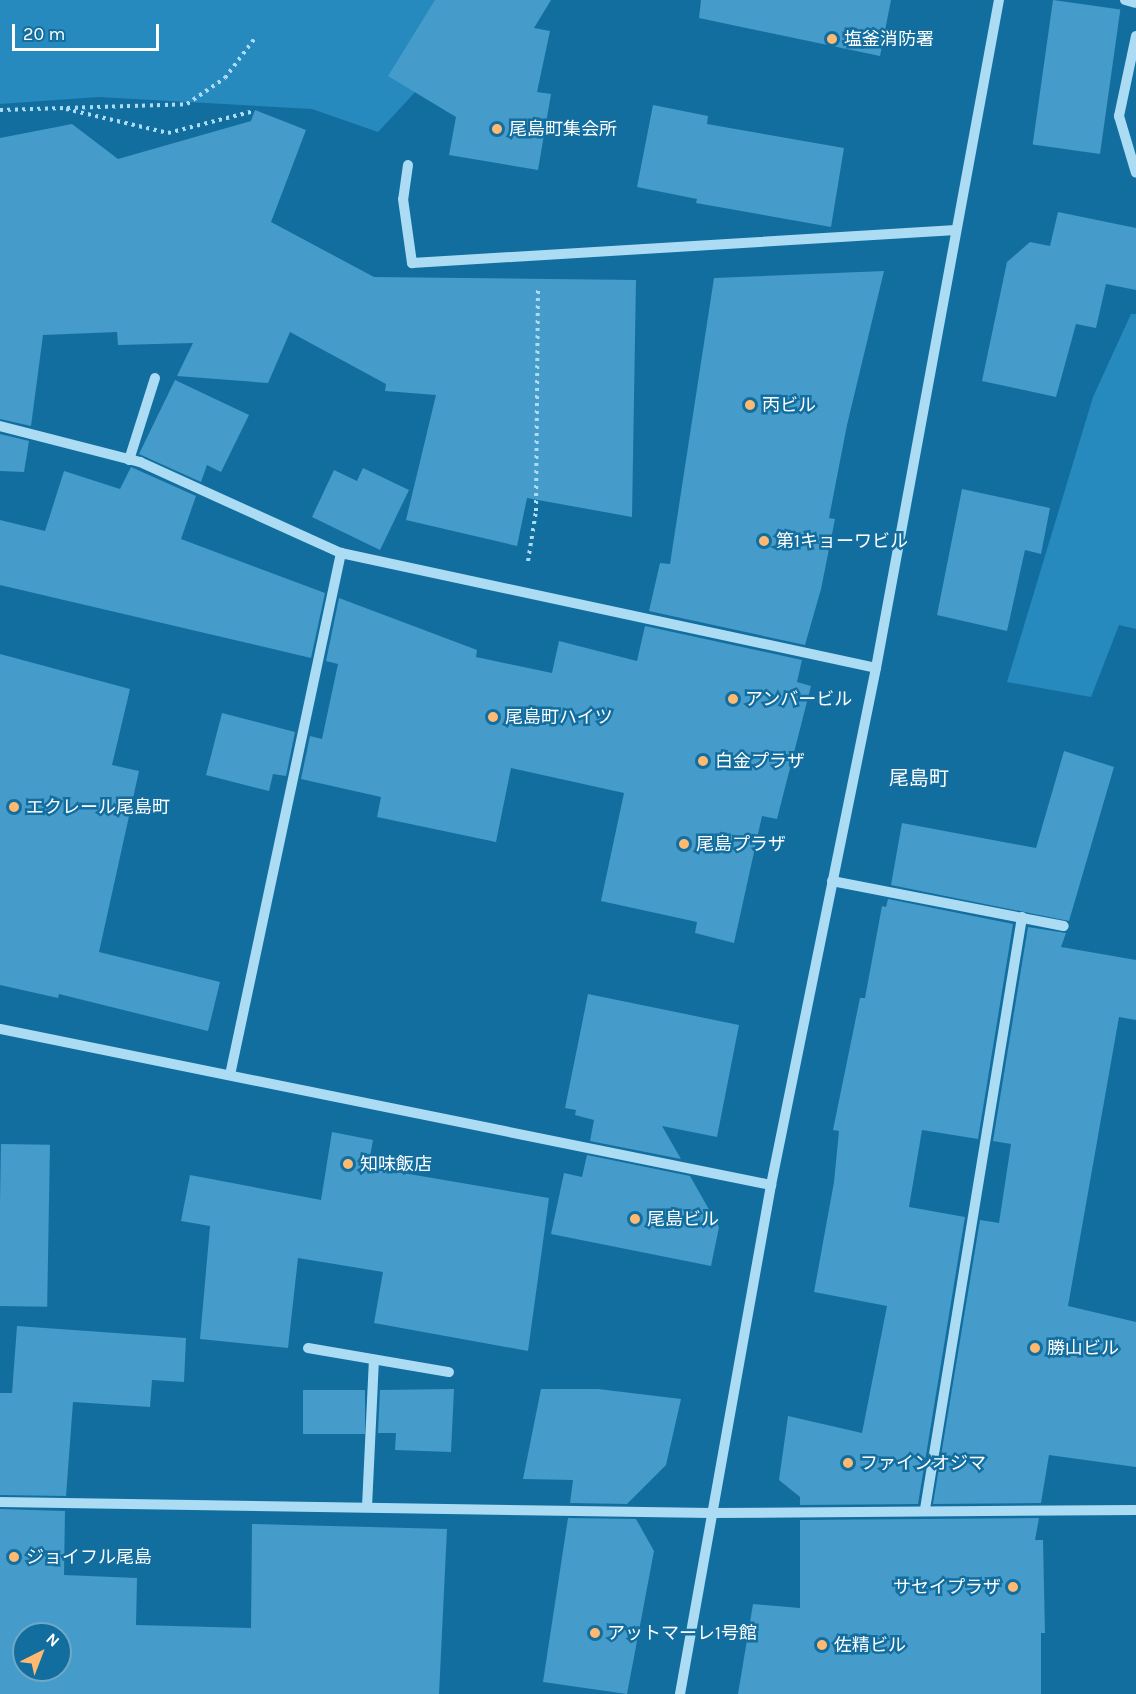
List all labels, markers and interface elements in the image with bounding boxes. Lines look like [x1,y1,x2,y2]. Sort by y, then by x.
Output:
scale bar [15,12,162,50]
text: 20 m [23,23,65,45]
place label: 塩釜消防署 [844,28,934,50]
marker: 塩釜消防署 [825,32,839,46]
place label: 尾島町集会所 [509,118,617,140]
marker: 尾島町集会所 [490,122,504,136]
place label: 丙ビル [762,394,816,416]
marker: 丙ビル [743,398,757,412]
place label: 第1キョーワビル [776,530,908,552]
marker: 第1キョーワビル [757,534,771,548]
place label: アンバービル [745,688,853,710]
marker: アンバービル [726,692,740,706]
place label: 尾島町ハイツ [505,706,613,728]
marker: 尾島町ハイツ [486,710,500,724]
place label: 白金プラザ [715,750,805,772]
marker: 白金プラザ [696,754,710,768]
district label: 尾島町 [889,766,949,790]
place label: エクレール尾島町 [26,796,170,818]
marker: エクレール尾島町 [7,800,21,814]
place label: 尾島プラザ [696,833,786,855]
marker: 尾島プラザ [677,837,691,851]
place label: 知味飯店 [360,1153,432,1175]
marker: 知味飯店 [341,1157,355,1171]
place label: 尾島ビル [647,1208,719,1230]
marker: 尾島ビル [628,1212,642,1226]
place label: 勝山ビル [1047,1337,1119,1359]
marker: 勝山ビル [1028,1341,1042,1355]
place label: ファインオジマ [860,1452,986,1474]
marker: ファインオジマ [841,1456,855,1470]
place label: ジョイフル尾島 [26,1546,152,1568]
marker: ジョイフル尾島 [7,1550,21,1564]
place label: サセイプラザ [893,1576,1001,1598]
marker: サセイプラザ [1006,1580,1020,1594]
north arrow [12,1622,72,1682]
place label: アットマーレ1号館 [607,1622,757,1644]
marker: アットマーレ1号館 [588,1626,602,1640]
text: N [42,1629,64,1651]
place label: 佐精ビル [834,1634,906,1656]
marker: 佐精ビル [815,1638,829,1652]

